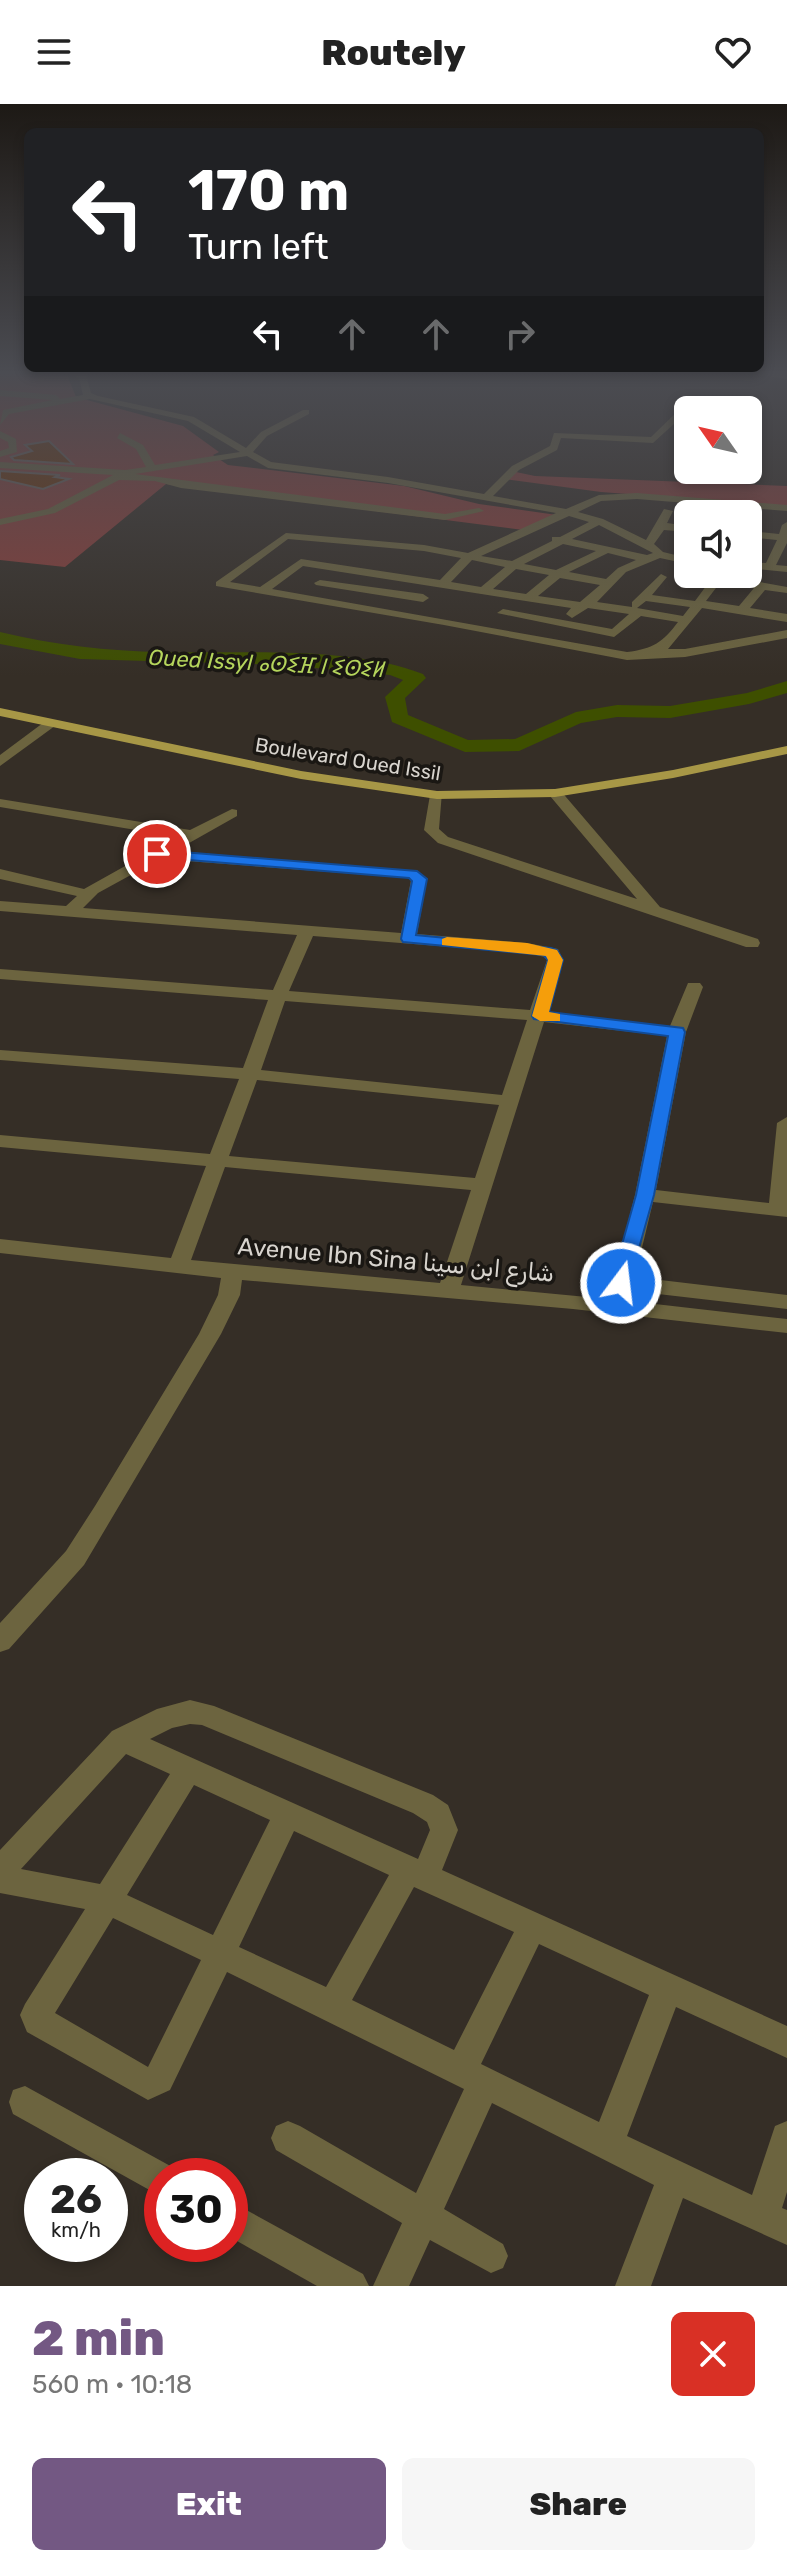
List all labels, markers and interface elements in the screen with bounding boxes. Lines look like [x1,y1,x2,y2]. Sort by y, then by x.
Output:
icon: menu [32,30,76,74]
icon: heart [711,30,755,74]
text: Routely [321,31,466,74]
text: 170 m [188,158,349,224]
icon: left [56,160,160,264]
text: Turn left [188,225,329,268]
icon: left [246,312,290,356]
icon: ahead [330,312,374,356]
icon: ahead [414,312,458,356]
icon: right [498,312,542,356]
north arrow [674,396,762,484]
map controls [674,396,762,588]
button: sound [674,500,762,588]
water label: Oued Issyl ⴰⵙⵉⴼ ⵏ ⵉⵙⵉⵍ [148,644,387,683]
street label: Boulevard Oued Issil [253,732,443,786]
pin [123,820,191,888]
icon: arrive [135,832,179,876]
street label: Avenue Ibn Sina شارع ابن سينا [236,1232,555,1290]
position arrow [579,1241,663,1325]
speed limit sign: 30 [144,2158,248,2262]
text: 26 [50,2176,102,2223]
text: km/h [51,2218,101,2242]
text: 2 min [32,2310,165,2367]
button: close [671,2312,755,2396]
text: 560 m · 10:18 [32,2369,192,2400]
button: Exit [32,2458,386,2550]
button: Share [402,2458,755,2550]

